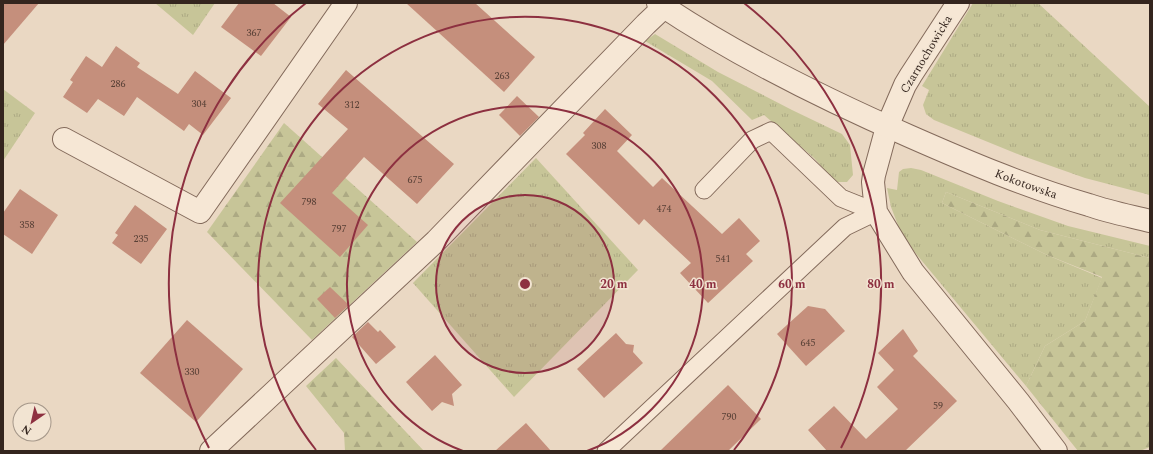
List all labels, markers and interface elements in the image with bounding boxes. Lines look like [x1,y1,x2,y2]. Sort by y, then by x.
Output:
street label: Czarnochowicka [895,11,957,97]
house number: 367 [247,25,262,41]
house number: 263 [495,68,510,84]
house number: 286 [111,76,126,92]
house number: 304 [192,96,207,112]
house number: 312 [345,97,360,113]
house number: 308 [592,138,607,154]
street label: Kokotowska [992,164,1060,204]
house number: 675 [408,172,423,188]
house number: 798 [302,194,317,210]
house number: 474 [657,201,672,217]
house number: 358 [20,217,35,233]
house number: 797 [332,221,347,237]
house number: 235 [134,231,149,247]
house number: 541 [716,251,731,267]
text: 20 m [600,275,628,294]
text: 40 m [689,275,717,294]
text: 60 m [778,275,806,294]
text: 80 m [867,275,895,294]
centre of rings [518,277,532,291]
house number: 645 [801,335,816,351]
house number: 330 [185,364,200,380]
house number: 59 [933,398,943,414]
north arrow [12,402,52,442]
house number: 790 [722,409,737,425]
text: N [18,420,35,439]

